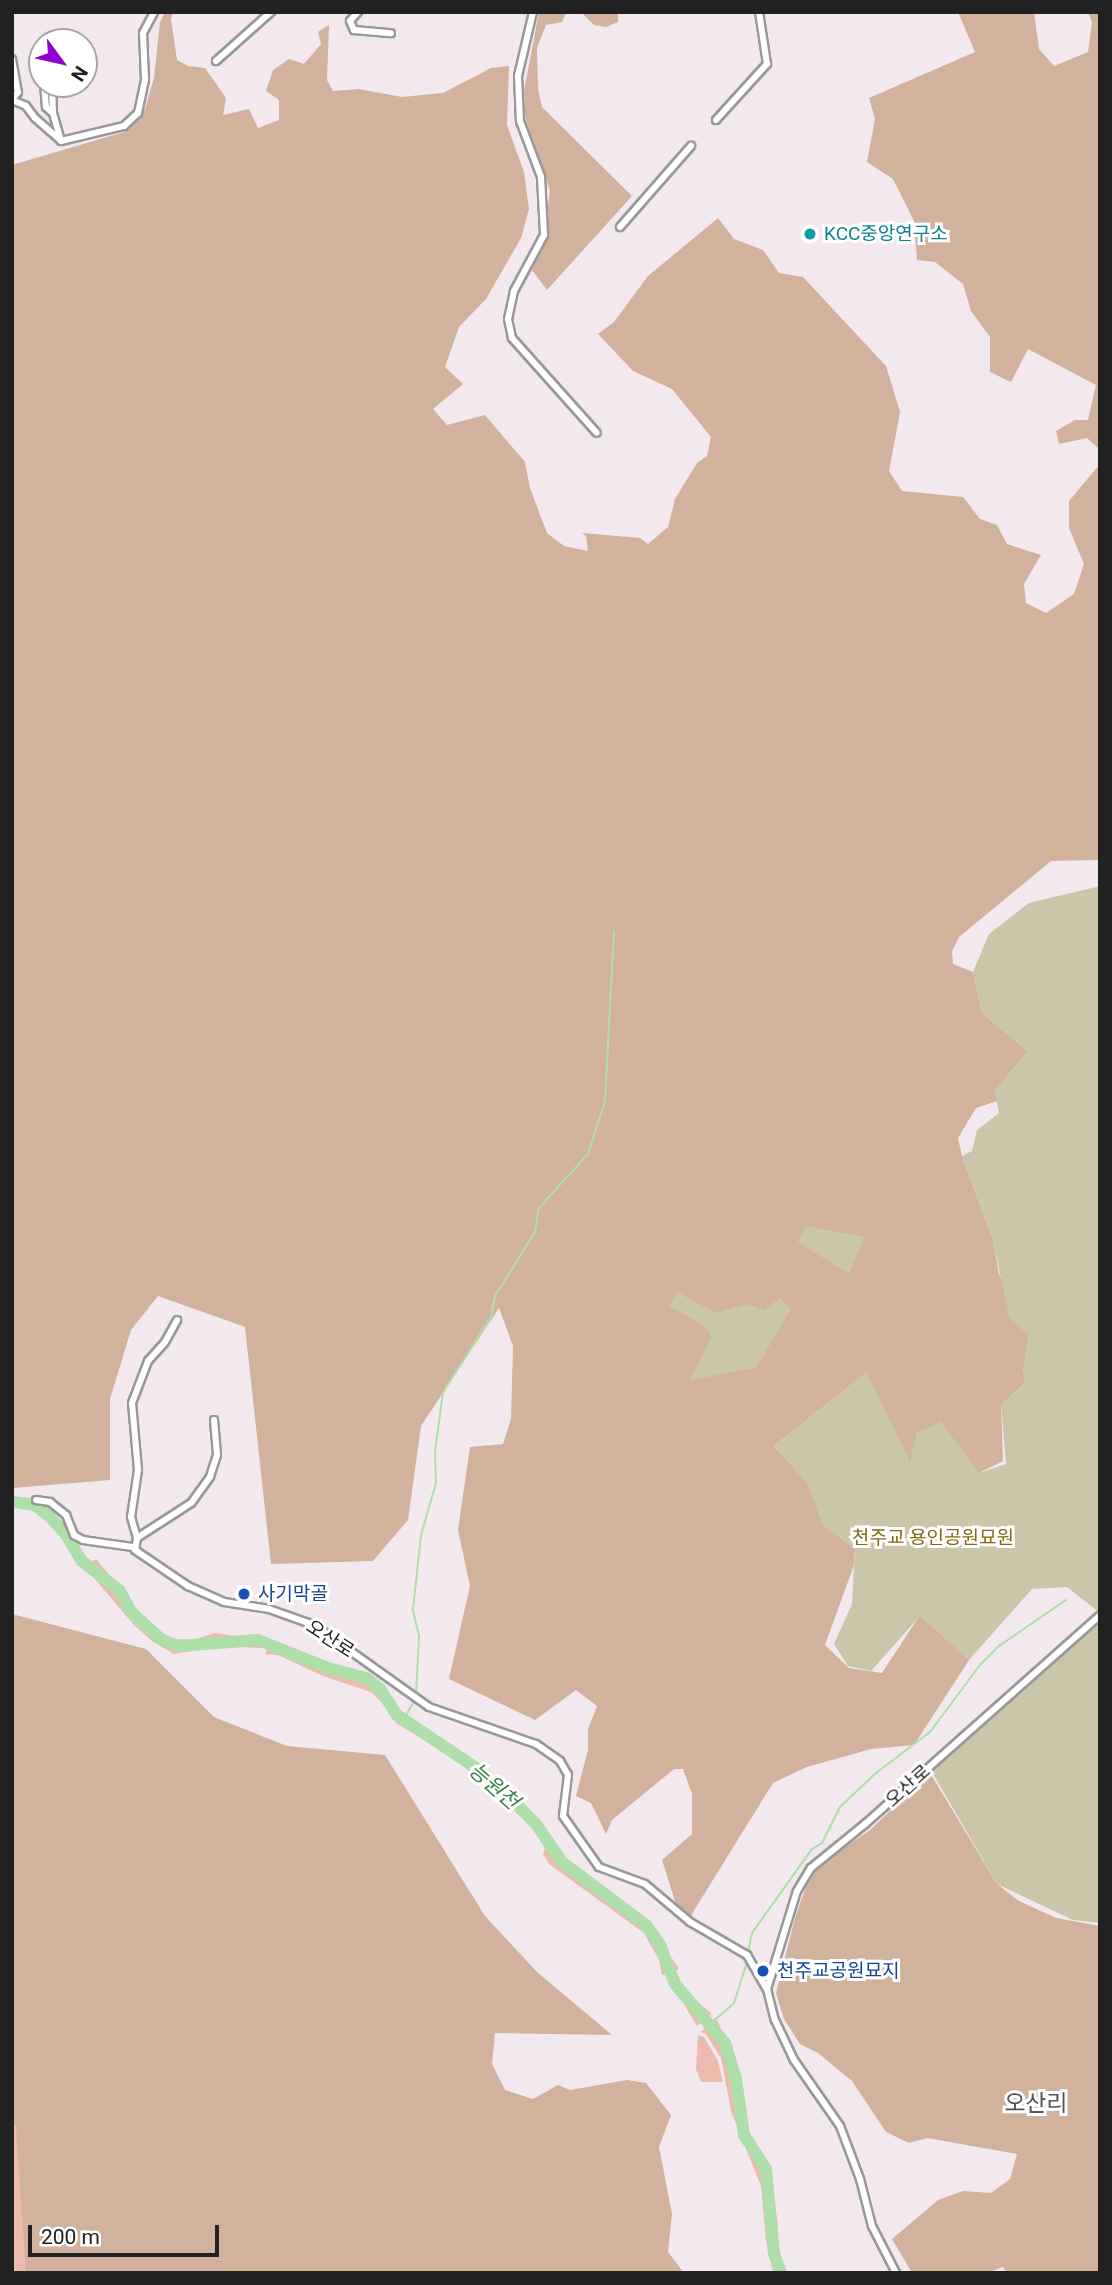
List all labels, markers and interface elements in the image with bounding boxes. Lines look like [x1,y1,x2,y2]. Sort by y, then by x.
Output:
north arrow [28,28,98,98]
text: N [66,62,93,86]
place label: KCC중앙연구소 [824,223,948,245]
marker: KCC중앙연구소 [802,226,818,242]
park label: 천주교 용인공원묘원 [852,1527,1014,1549]
place label: 사기막골 [258,1583,328,1605]
marker: 사기막골 [236,1586,252,1602]
street label: 오산로 [302,1615,358,1663]
water label: 능원천 [464,1757,524,1815]
street label: 오산로 [881,1760,935,1812]
place label: 천주교공원묘지 [777,1960,899,1982]
marker: 천주교공원묘지 [755,1963,771,1979]
district label: 오산리 [1004,2090,1068,2118]
scale bar [32,2212,222,2256]
text: 200 m [41,2225,100,2249]

